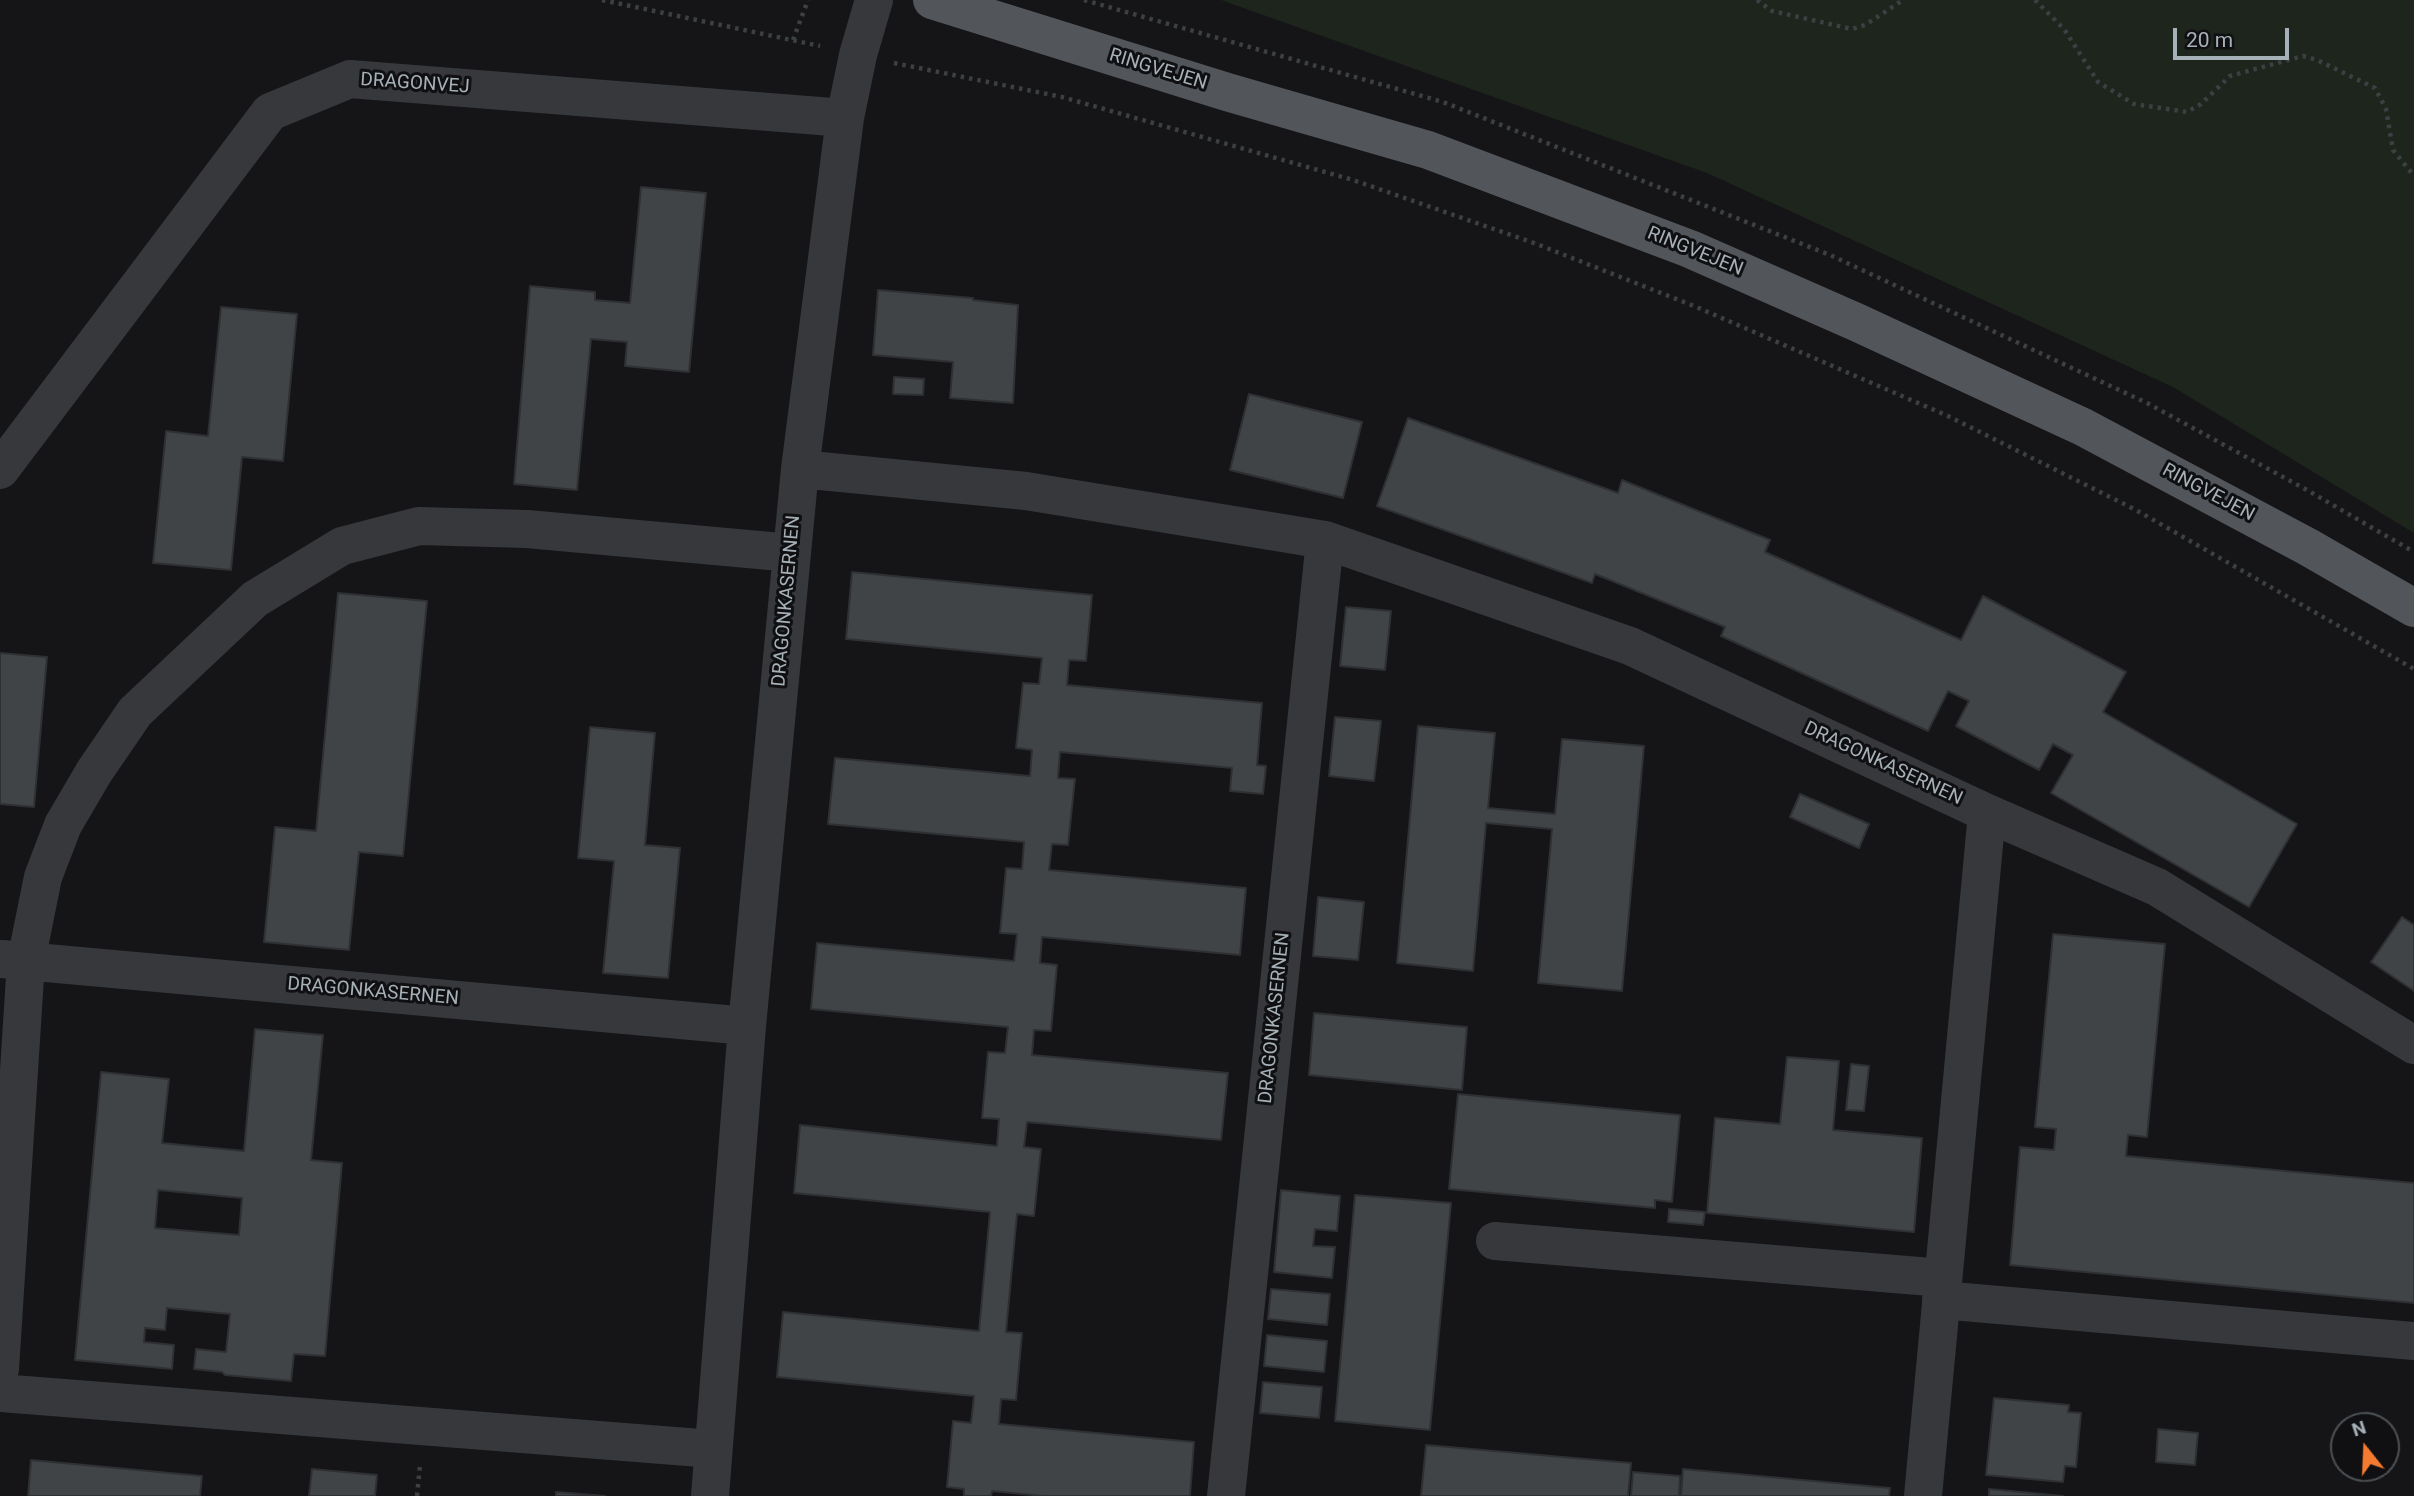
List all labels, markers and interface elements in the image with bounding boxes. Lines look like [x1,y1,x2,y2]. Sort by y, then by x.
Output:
scale bar [2176,14,2292,58]
text: 20 m [2186,28,2233,52]
street label: RINGVEJEN [1106,44,1210,96]
street label: DRAGONVEJ [360,69,470,99]
street label: RINGVEJEN [1644,222,1746,282]
street label: RINGVEJEN [2158,459,2258,527]
street label: DRAGONKASERNEN [768,514,806,688]
street label: DRAGONKASERNEN [1800,717,1966,811]
street label: DRAGONKASERNEN [1255,931,1295,1105]
street label: DRAGONKASERNEN [286,973,460,1011]
north arrow [2330,1412,2400,1482]
text: N [2349,1415,2369,1441]

